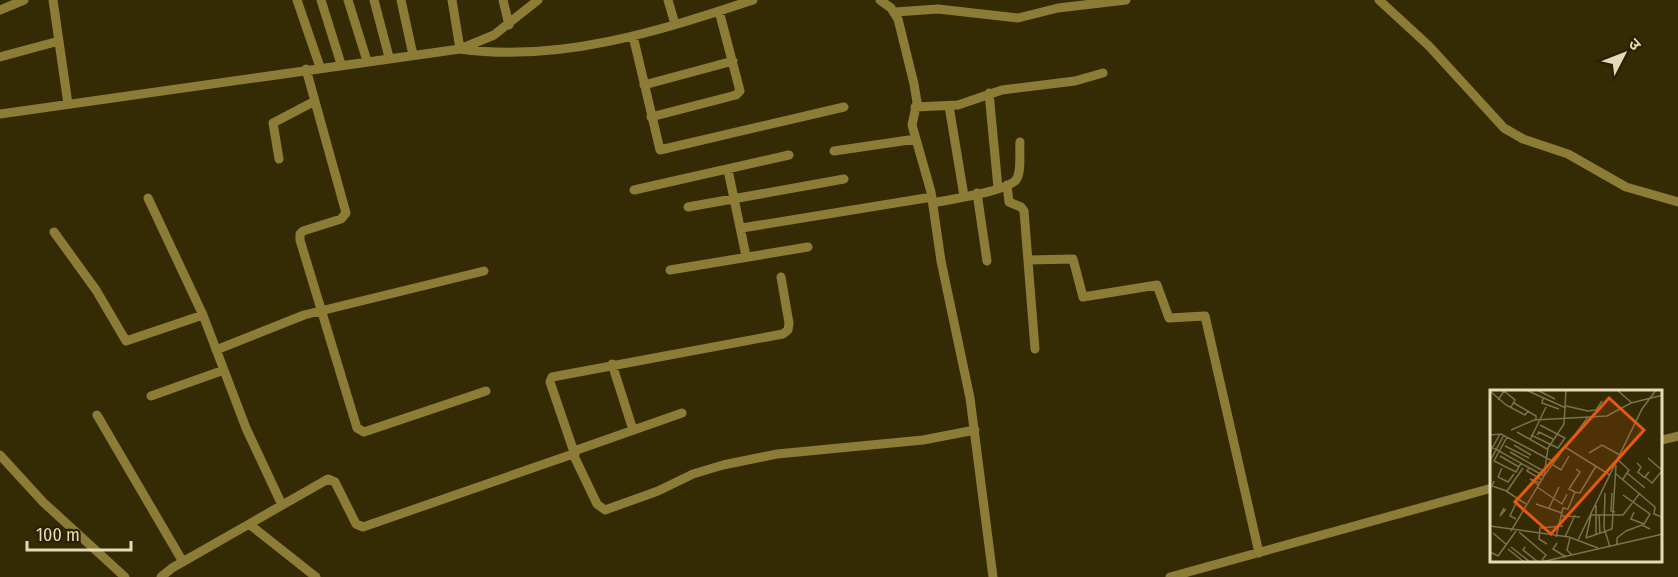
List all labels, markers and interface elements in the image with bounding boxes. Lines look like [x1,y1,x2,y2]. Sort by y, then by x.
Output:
north arrow [1594,24,1654,84]
text: उ [1625,34,1645,55]
inset map [1490,390,1663,562]
scale bar [27,514,130,552]
text: 100 m [36,524,80,546]

